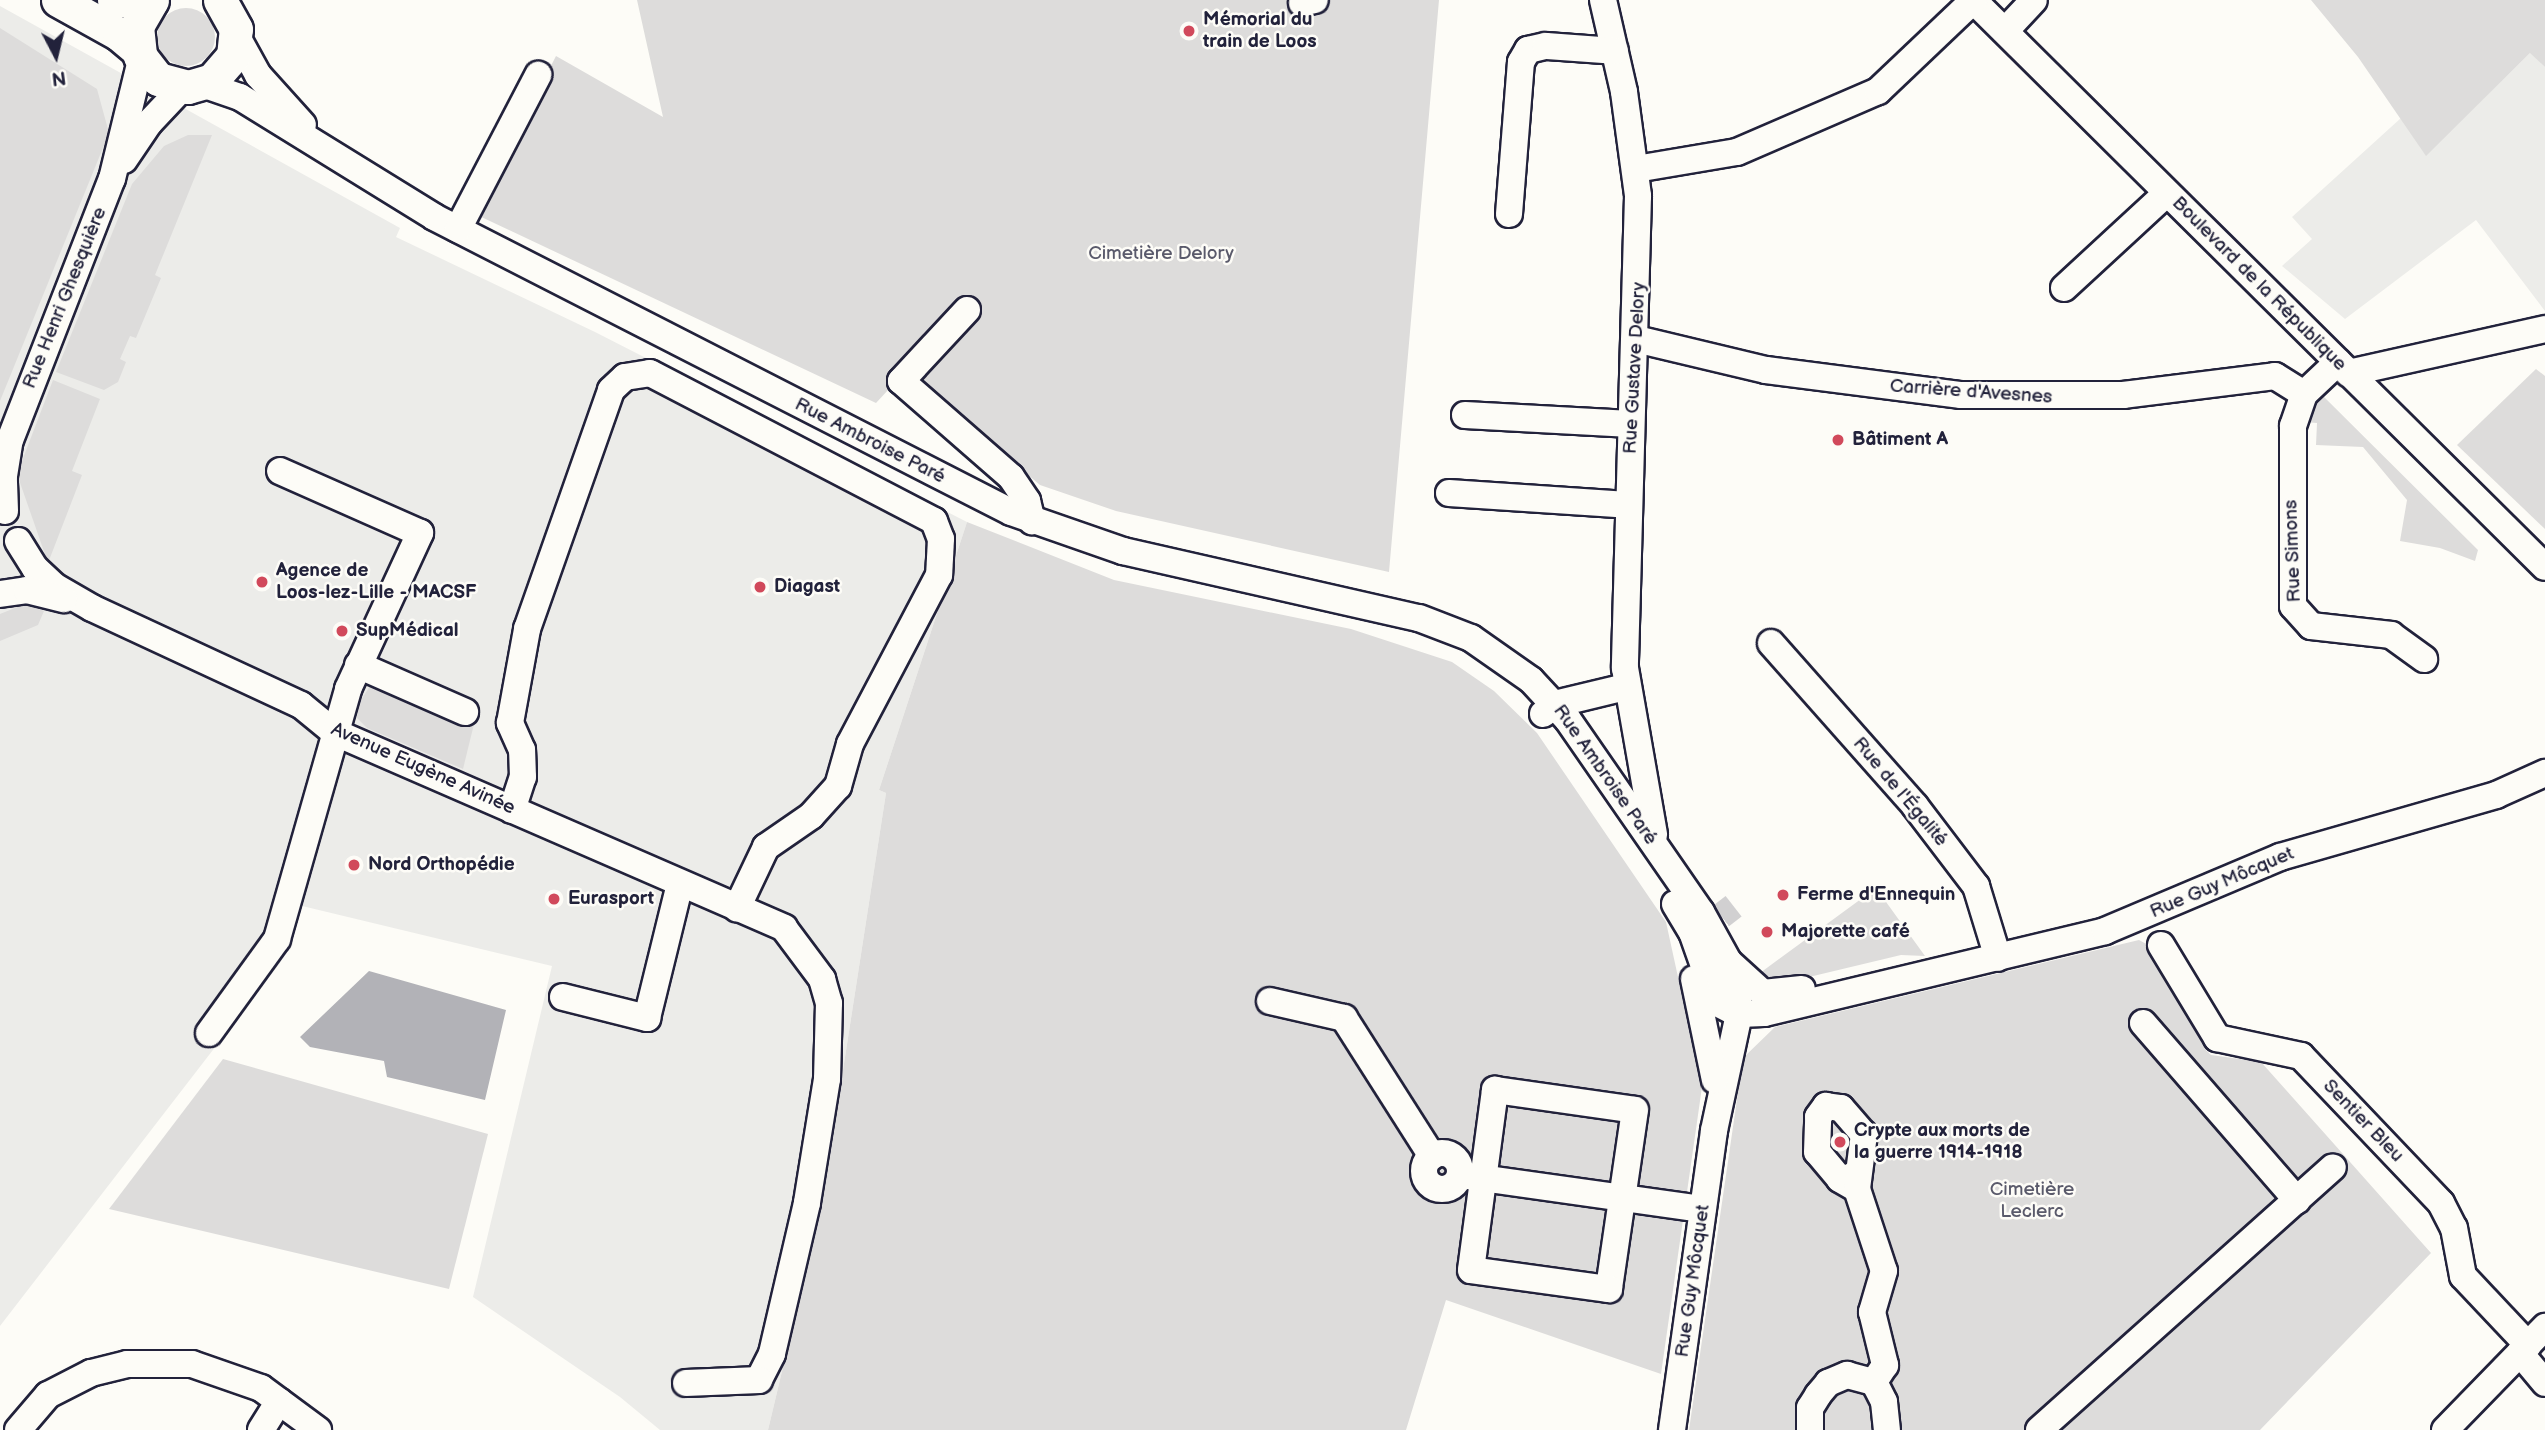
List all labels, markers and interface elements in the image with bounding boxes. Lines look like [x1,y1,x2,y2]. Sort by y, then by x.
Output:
place label: Mémorial du train de Loos [1203,9,1317,53]
north arrow [21,21,91,91]
marker: Mémorial du train de Loos [1181,23,1197,39]
text: N [50,65,67,90]
street label: Boulevard de la République [2167,192,2351,376]
street label: Rue Henri Ghesquière [18,204,112,392]
park label: Cimetière Delory [1088,243,1234,265]
street label: Rue Gustave Delory [1619,281,1651,455]
street label: Carrière d'Avesnes [1889,375,2053,409]
street label: Rue Ambroise Paré [791,393,949,489]
place label: Bâtiment A [1852,429,1948,451]
marker: Bâtiment A [1830,432,1846,448]
street label: Rue Simons [2280,499,2306,603]
place label: Agence de Loos-lez-Lille - MACSF [276,560,477,604]
marker: Agence de Loos-lez-Lille - MACSF [254,574,270,590]
place label: Diagast [774,576,840,598]
marker: Diagast [752,579,768,595]
place label: SupMédical [356,620,459,642]
marker: SupMédical [334,623,350,639]
street label: Rue Ambroise Paré [1548,700,1662,850]
street label: Avenue Eugène Avinée [327,718,519,820]
street label: Rue de l'Égalité [1848,733,1952,851]
street label: Rue Guy Môcquet [2146,842,2298,924]
place label: Nord Orthopédie [368,854,515,876]
marker: Nord Orthopédie [346,857,362,873]
place label: Ferme d'Ennequin [1797,884,1955,906]
marker: Ferme d'Ennequin [1775,887,1791,903]
place label: Eurasport [568,888,654,910]
marker: Eurasport [546,891,562,907]
place label: Majorette café [1781,921,1910,943]
marker: Majorette café [1759,924,1775,940]
street label: Sentier Bleu [2318,1075,2408,1167]
place label: Crypte aux morts de la guerre 1914-1918 [1854,1120,2030,1164]
marker: Crypte aux morts de la guerre 1914-1918 [1832,1134,1848,1150]
park label: Cimetière Leclerc [1990,1179,2074,1223]
street label: Rue Guy Môcquet [1671,1203,1715,1359]

